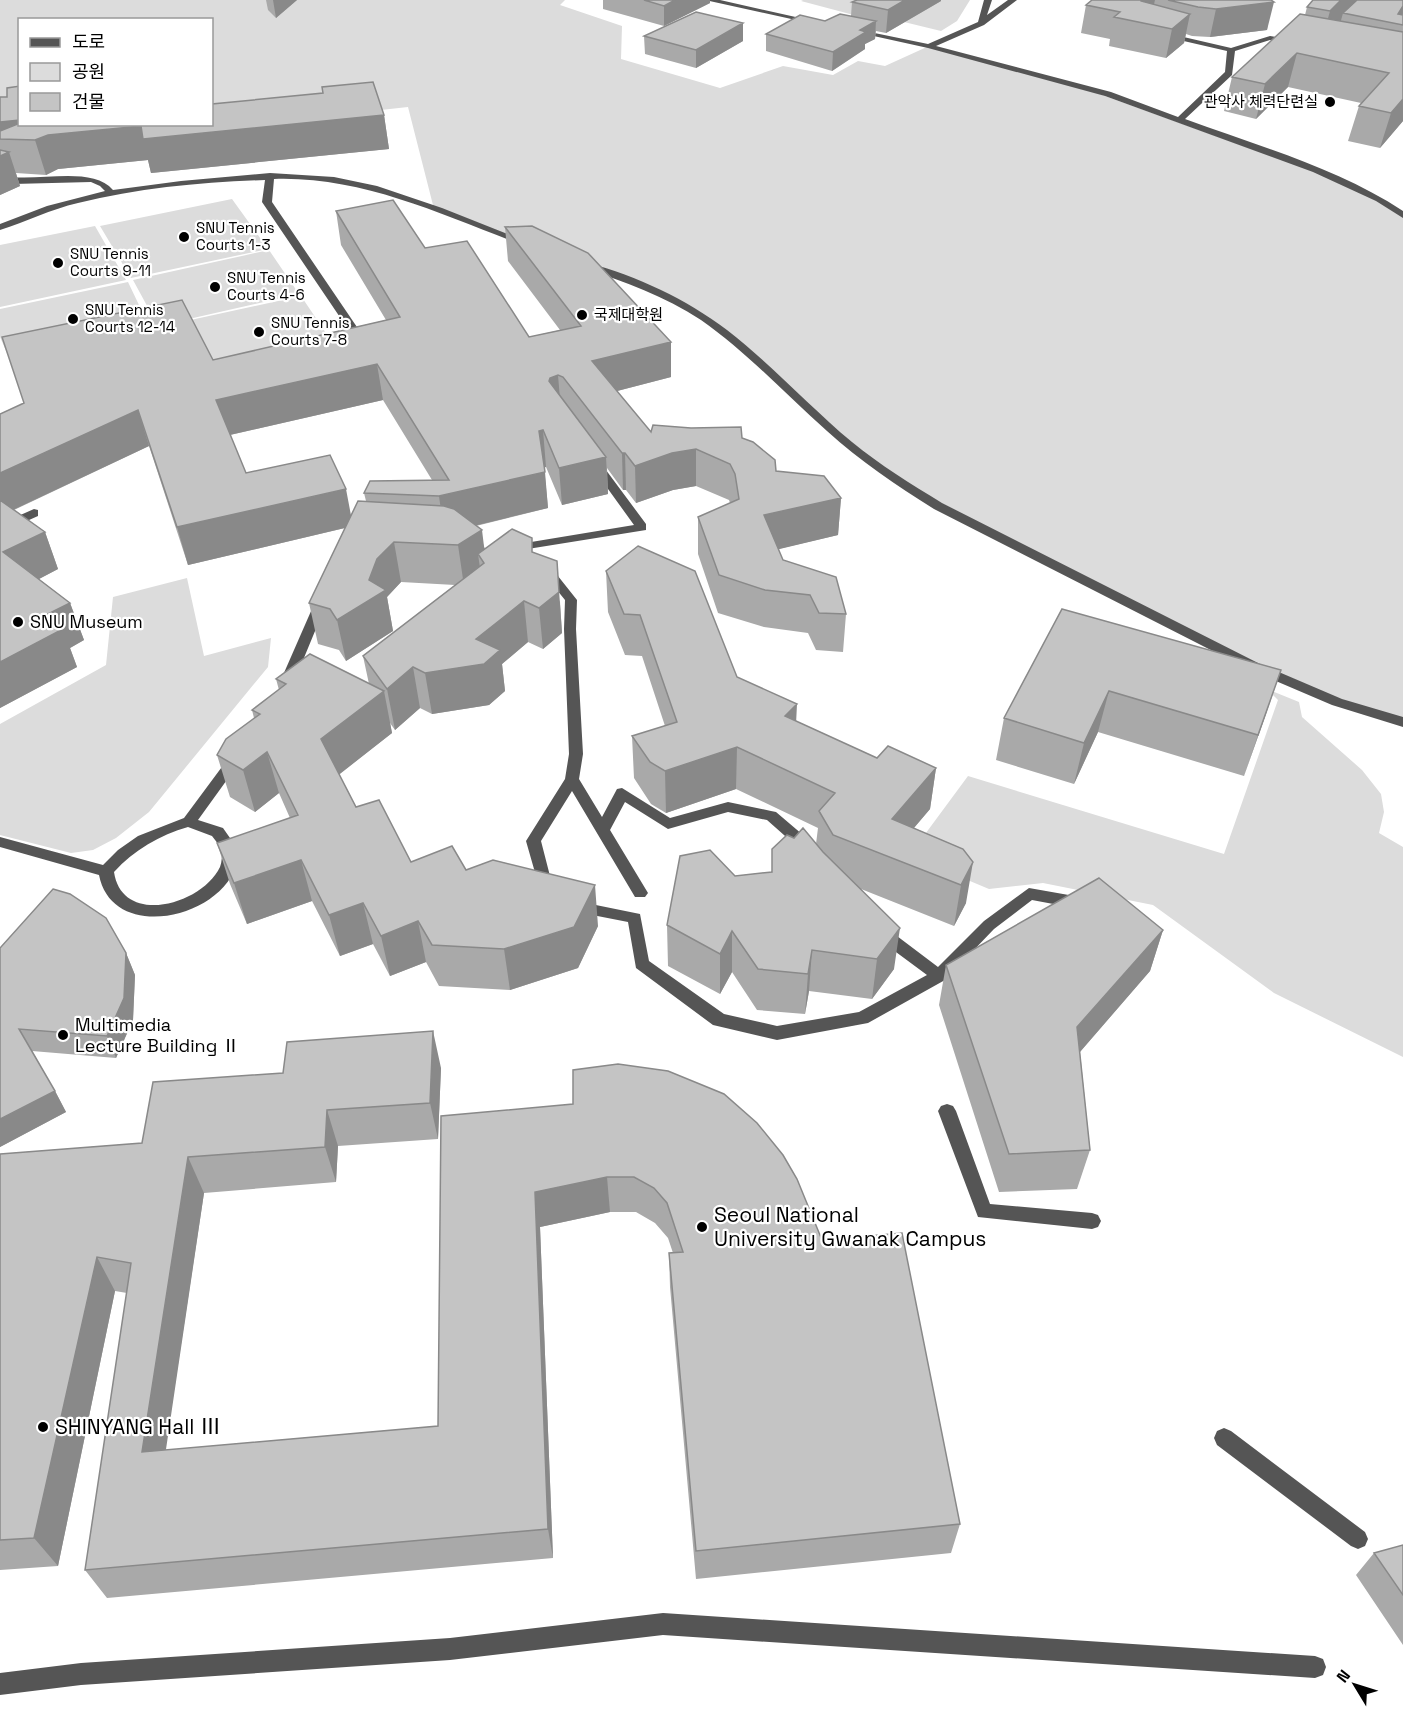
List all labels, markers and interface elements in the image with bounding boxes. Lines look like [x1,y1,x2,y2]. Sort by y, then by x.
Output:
legend [18,18,213,126]
text: 도로 [72,30,105,53]
text: 공원 [72,60,105,83]
text: 건물 [72,90,105,113]
place label: 관악사 체력단련실 [1204,92,1318,111]
marker: 관악사 체력단련실 [1323,95,1337,109]
place label: SNU Tennis Courts 1-3 [196,218,275,254]
marker: SNU Tennis Courts 1-3 [177,230,191,244]
place label: SNU Tennis Courts 9-11 [70,244,151,280]
marker: SNU Tennis Courts 9-11 [51,256,65,270]
place label: SNU Tennis Courts 4-6 [227,268,306,304]
marker: SNU Tennis Courts 4-6 [208,280,222,294]
place label: SNU Tennis Courts 12-14 [85,300,175,336]
place label: 국제대학원 [594,305,663,324]
marker: 국제대학원 [575,308,589,322]
marker: SNU Tennis Courts 12-14 [66,312,80,326]
place label: SNU Tennis Courts 7-8 [271,313,350,349]
marker: SNU Tennis Courts 7-8 [252,325,266,339]
place label: SNU Museum [30,610,143,633]
marker: SNU Museum [11,615,25,629]
place label: Multimedia Lecture Building Ⅱ [75,1013,240,1057]
marker: Multimedia Lecture Building Ⅱ [56,1028,70,1042]
place label: Seoul National University Gwanak Campus [714,1201,986,1252]
marker: Seoul National University Gwanak Campus [695,1220,709,1234]
place label: SHINYANG Hall Ⅲ [55,1413,221,1440]
marker: SHINYANG Hall Ⅲ [36,1420,50,1434]
north arrow [1325,1655,1385,1715]
text: N [1332,1665,1355,1687]

